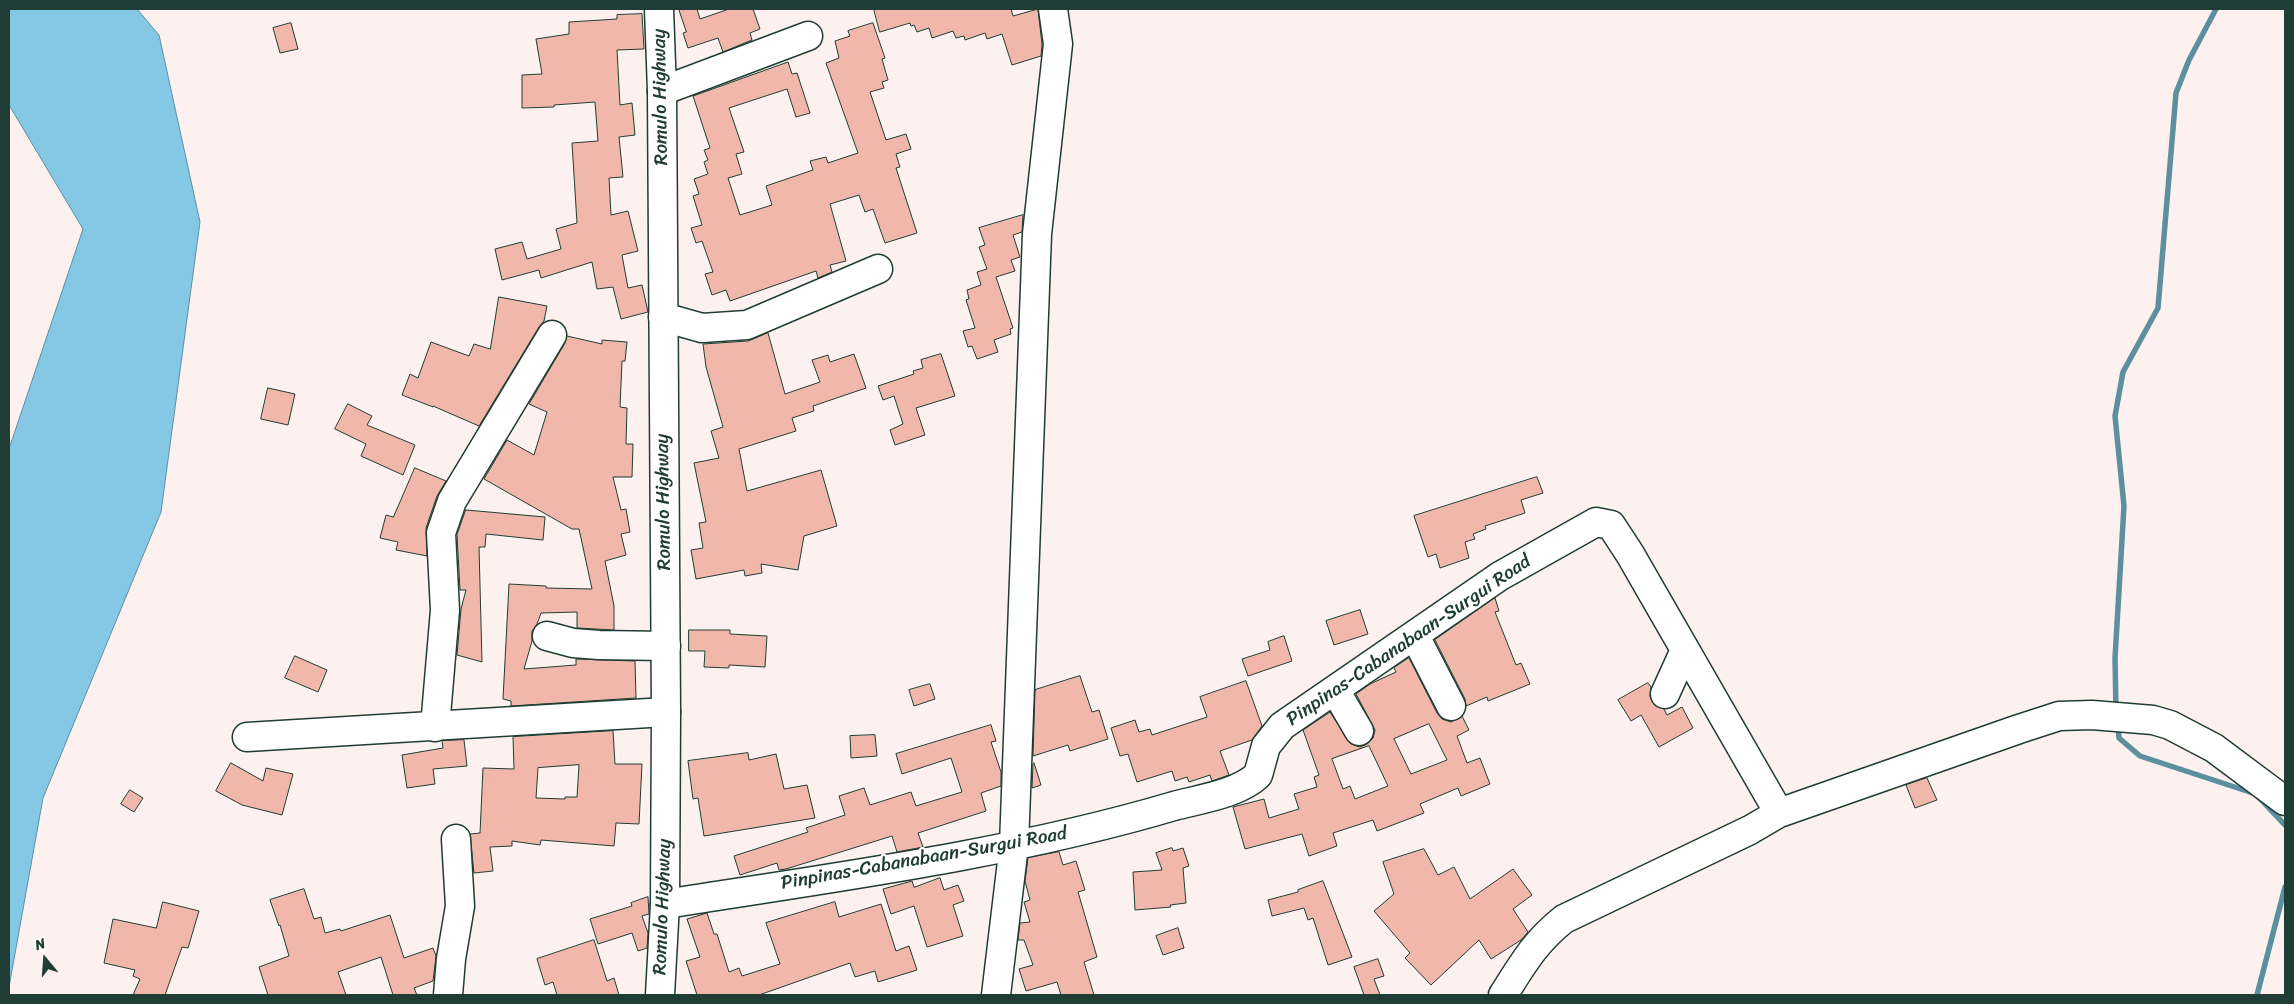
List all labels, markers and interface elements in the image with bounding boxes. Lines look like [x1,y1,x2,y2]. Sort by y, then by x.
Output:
street label: Romulo Highway [648,29,674,165]
street label: Romulo Highway [651,434,677,570]
street label: Pinpinas-Cabanabaan-Surgui Road [1282,551,1536,731]
street label: Pinpinas-Cabanabaan-Surgui Road [779,823,1069,895]
street label: Romulo Highway [649,838,677,976]
text: N [32,931,49,958]
north arrow [20,934,70,984]

